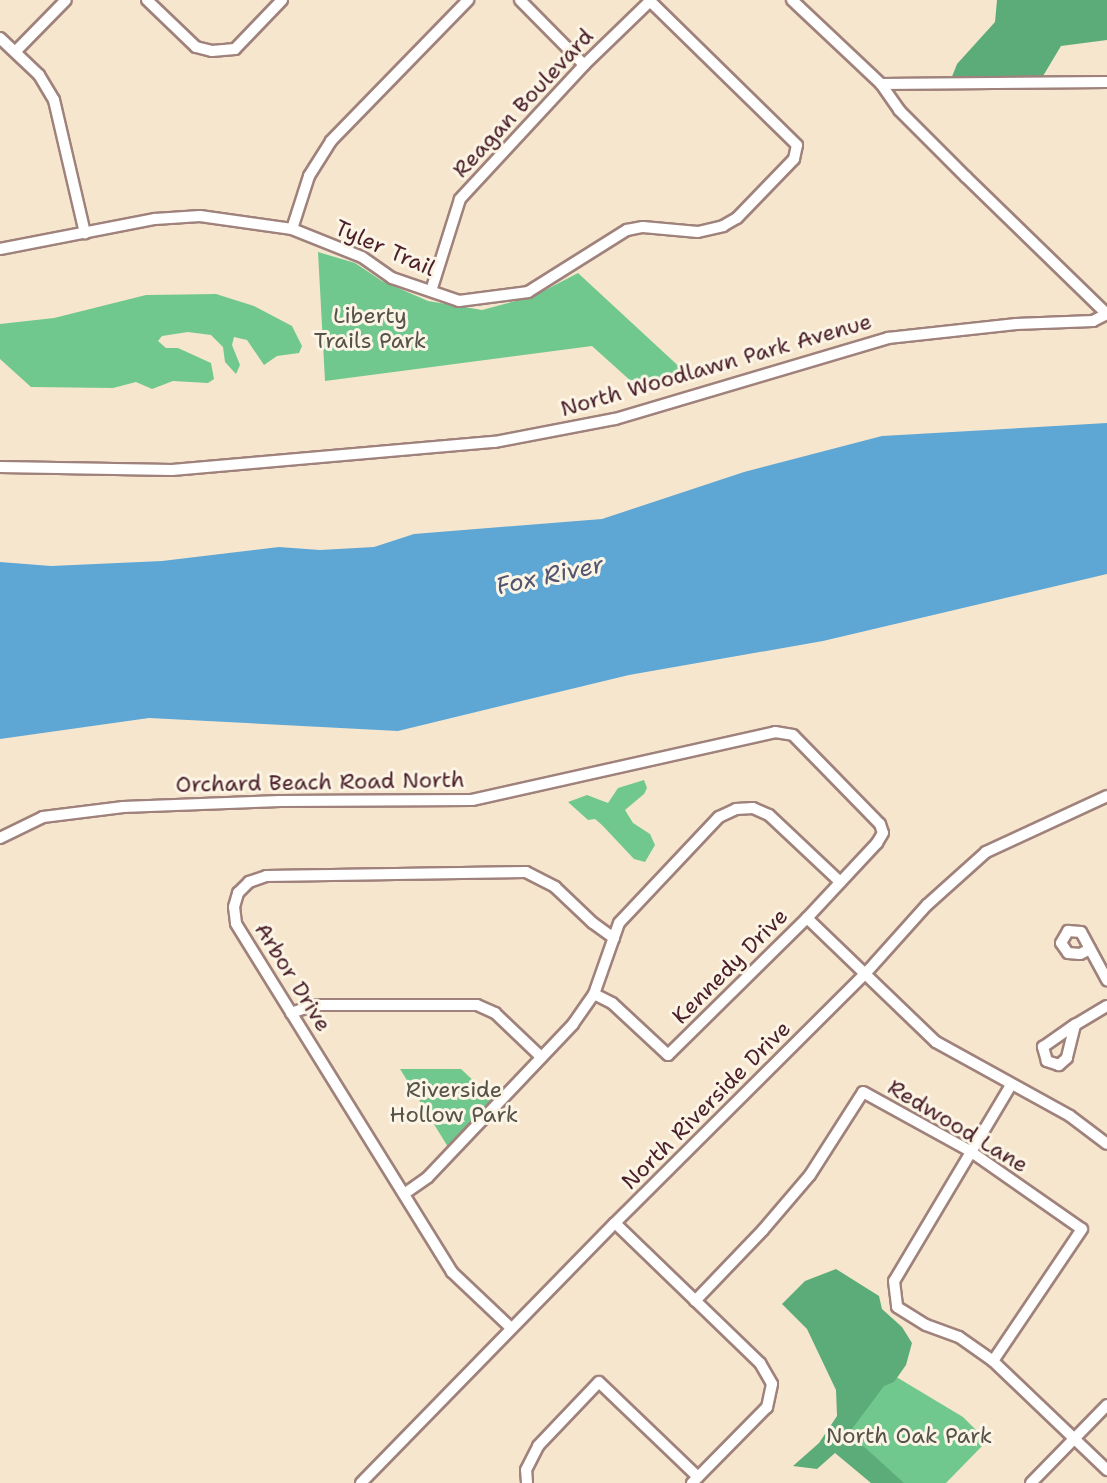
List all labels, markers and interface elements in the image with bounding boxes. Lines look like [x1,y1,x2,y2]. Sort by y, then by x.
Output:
street label: Reagan Boulevard [447,23,599,183]
street label: Tyler Trail [331,214,439,282]
park label: Liberty Trails Park [314,302,426,354]
street label: North Woodlawn Park Avenue [557,308,875,422]
water label: Fox River [494,551,606,601]
street label: Orchard Beach Road North [175,766,465,798]
street label: Kennedy Drive [667,903,793,1029]
street label: Arbor Drive [249,918,337,1036]
street label: North Riverside Drive [616,1015,796,1195]
street label: Redwood Lane [883,1074,1033,1178]
park label: Riverside Hollow Park [390,1076,518,1128]
park label: North Oak Park [826,1423,992,1449]

